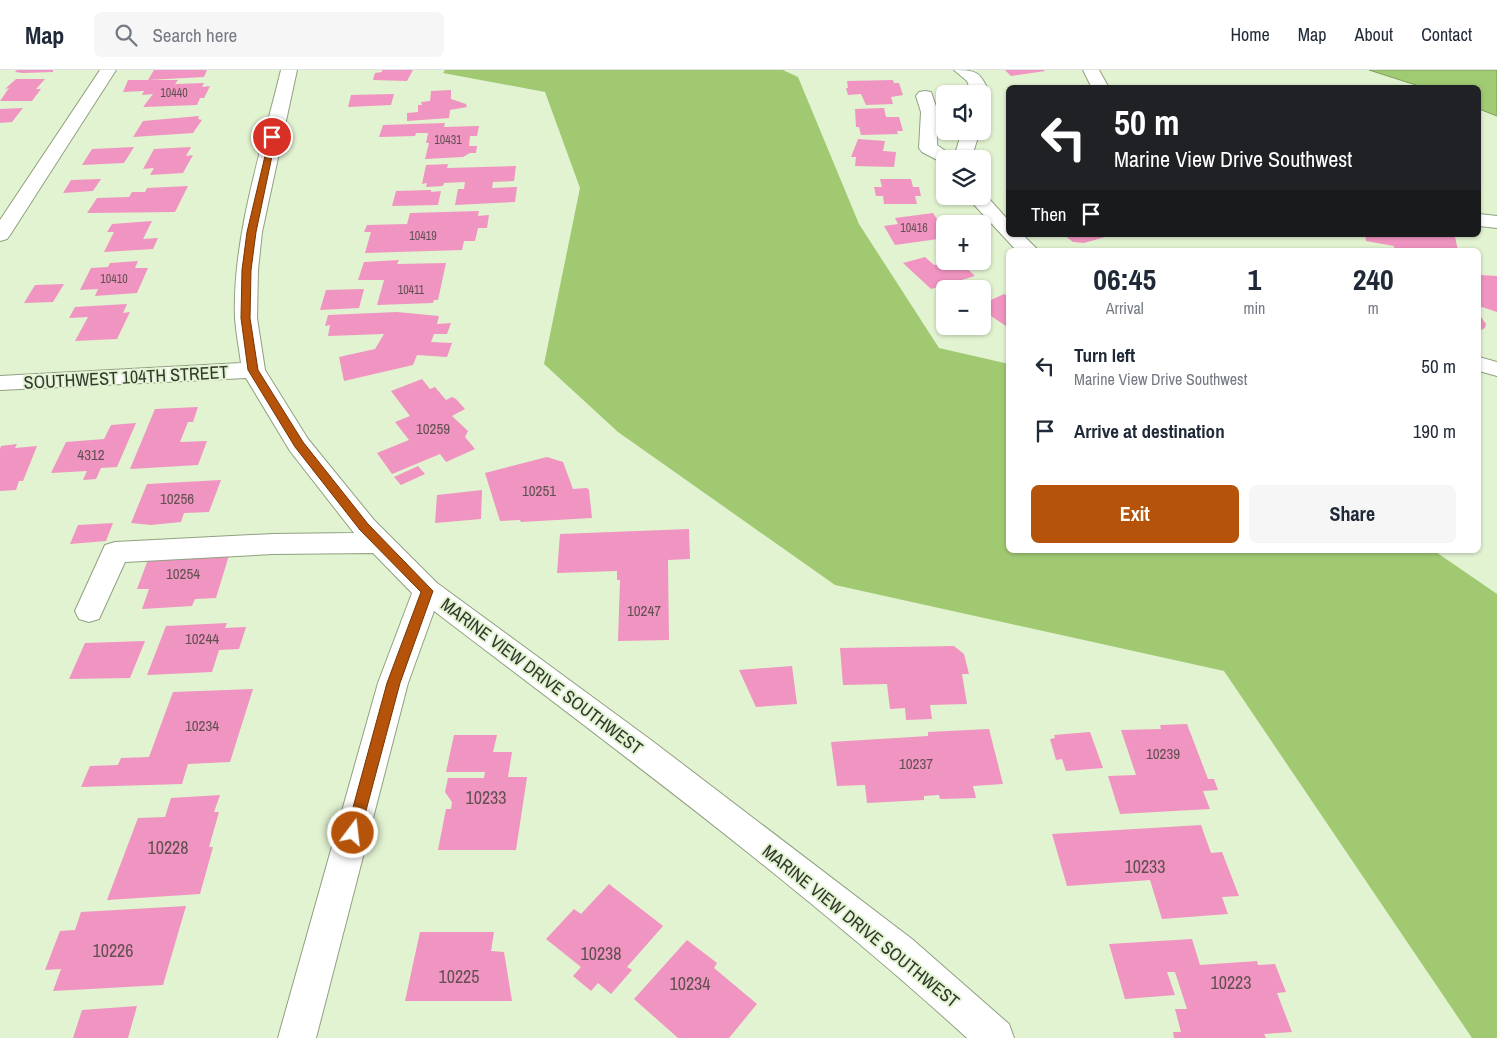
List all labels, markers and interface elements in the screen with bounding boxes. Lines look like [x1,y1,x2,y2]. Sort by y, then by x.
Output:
search box [94,12,444,57]
text: Map [25,19,64,51]
icon: search [112,21,140,49]
text: Search here [152,22,237,48]
text: Home [1230,22,1270,47]
text: Map [1298,22,1327,47]
text: About [1355,22,1393,47]
text: Contact [1421,22,1472,47]
house number: 10440 [160,85,188,101]
map controls [936,85,991,335]
button: sound [936,85,991,140]
text: 50 m [1114,99,1179,146]
icon: left [1031,105,1096,170]
pin [251,116,293,158]
icon: arrive [258,123,286,151]
house number: 10431 [434,132,462,148]
text: Marine View Drive Southwest [1114,144,1352,174]
button: layers [936,150,991,205]
icon: arrive [1077,200,1105,228]
text: Then [1031,201,1067,227]
button: + [936,215,991,270]
house number: 10416 [900,220,928,236]
house number: 10419 [409,228,437,244]
text: 06:45 [1093,259,1156,299]
text: 1 [1248,259,1261,299]
text: 240 [1353,259,1394,299]
house number: 10410 [100,271,128,287]
button: − [936,280,991,335]
house number: 10411 [398,282,425,298]
text: Arrival [1106,297,1144,319]
text: min [1243,297,1265,319]
text: m [1368,297,1379,319]
text: Turn left [1074,342,1135,368]
icon: left [1031,352,1059,380]
text: 50 m [1421,353,1456,379]
street label: SOUTHWEST 104TH STREET [23,359,229,395]
text: Marine View Drive Southwest [1074,368,1247,390]
icon: arrive [1031,417,1059,445]
house number: 10259 [416,418,450,439]
text: Arrive at destination [1074,418,1225,444]
text: 190 m [1413,418,1456,444]
house number: 4312 [77,444,105,465]
house number: 10251 [522,480,556,501]
button: Exit [1031,485,1239,543]
button: Share [1249,485,1456,543]
house number: 10256 [160,488,194,509]
house number: 10254 [166,563,200,584]
street label: MARINE VIEW DRIVE SOUTHWEST [436,592,648,760]
house number: 10247 [627,600,661,621]
house number: 10244 [185,628,219,649]
house number: 10234 [185,715,219,736]
house number: 10239 [1146,743,1180,764]
house number: 10237 [899,753,933,774]
house number: 10233 [465,785,507,810]
position arrow [326,806,378,858]
house number: 10228 [147,835,189,860]
street label: MARINE VIEW DRIVE SOUTHWEST [757,839,965,1013]
house number: 10233 [1124,854,1166,879]
house number: 10226 [92,938,134,963]
house number: 10238 [580,941,622,966]
house number: 10225 [438,964,480,989]
house number: 10223 [1210,970,1252,995]
house number: 10234 [669,971,711,996]

